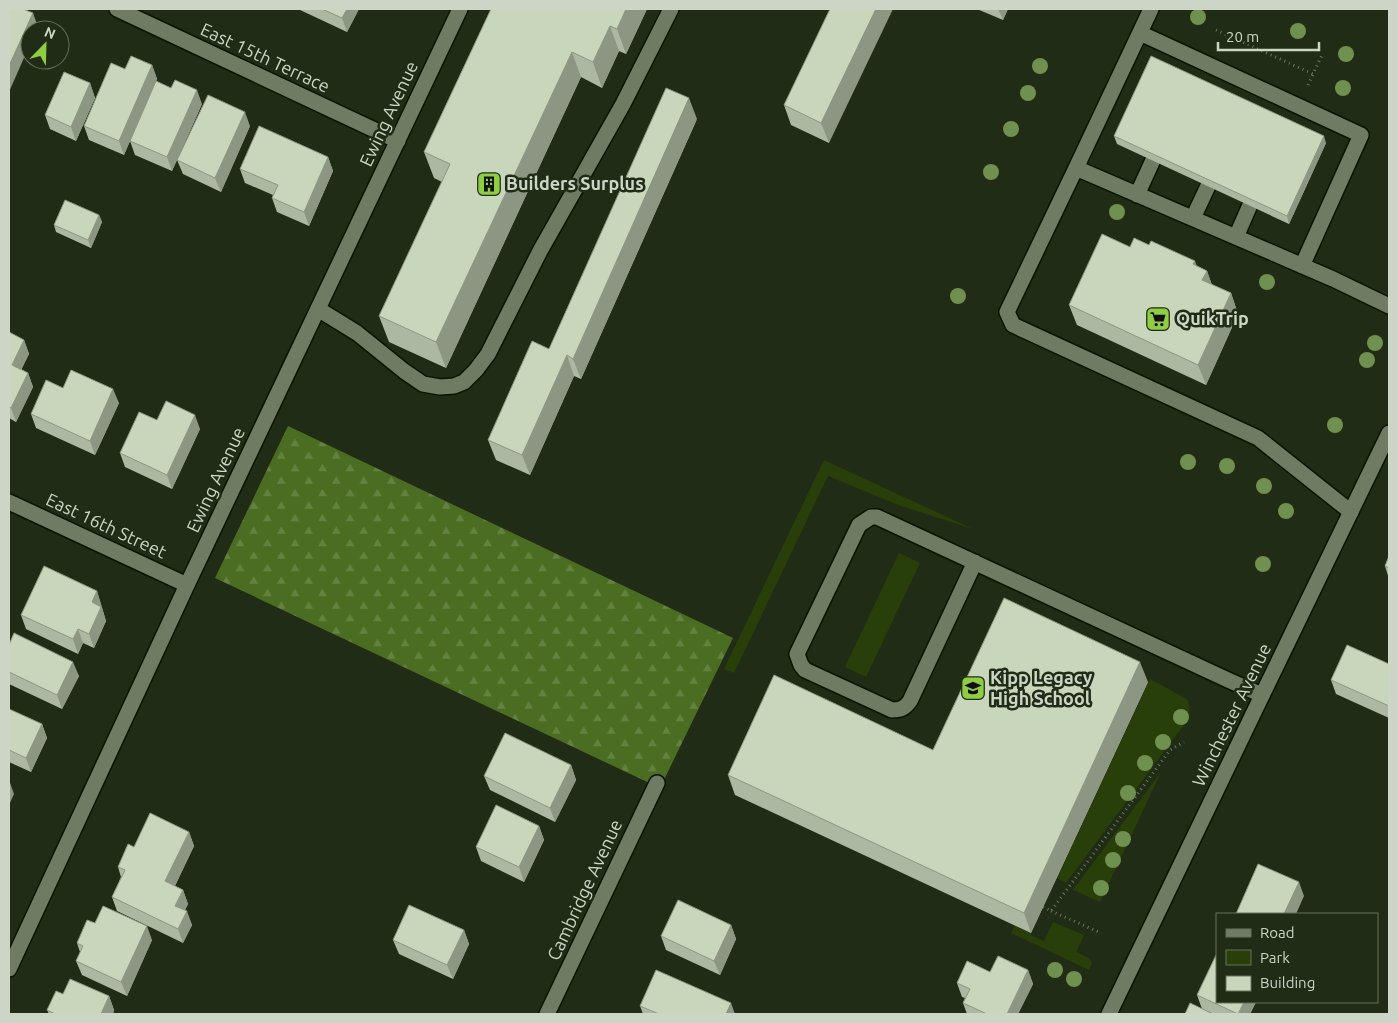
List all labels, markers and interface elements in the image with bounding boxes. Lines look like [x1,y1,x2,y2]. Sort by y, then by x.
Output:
street label: East 15th Terrace [198,18,333,96]
north arrow [20,20,70,70]
scale bar [1218,20,1319,52]
text: N [42,24,58,42]
text: 20 m [1226,28,1259,45]
street label: Ewing Avenue [355,58,421,169]
building icon: Builders Surplus [476,171,502,197]
place label: Builders Surplus [506,173,644,193]
supermarket icon: QuikTrip [1145,306,1171,332]
place label: QuikTrip [1176,308,1249,328]
street label: Ewing Avenue [182,424,248,535]
street label: East 16th Street [43,488,170,562]
street label: Winchester Avenue [1188,640,1274,789]
place label: Kipp Legacy High School [990,667,1093,708]
school or university icon: Kipp Legacy High School [960,675,986,701]
street label: Cambridge Avenue [543,816,626,963]
legend [1216,913,1378,1003]
text: Road [1260,924,1295,941]
text: Park [1260,949,1290,966]
text: Building [1260,974,1315,991]

